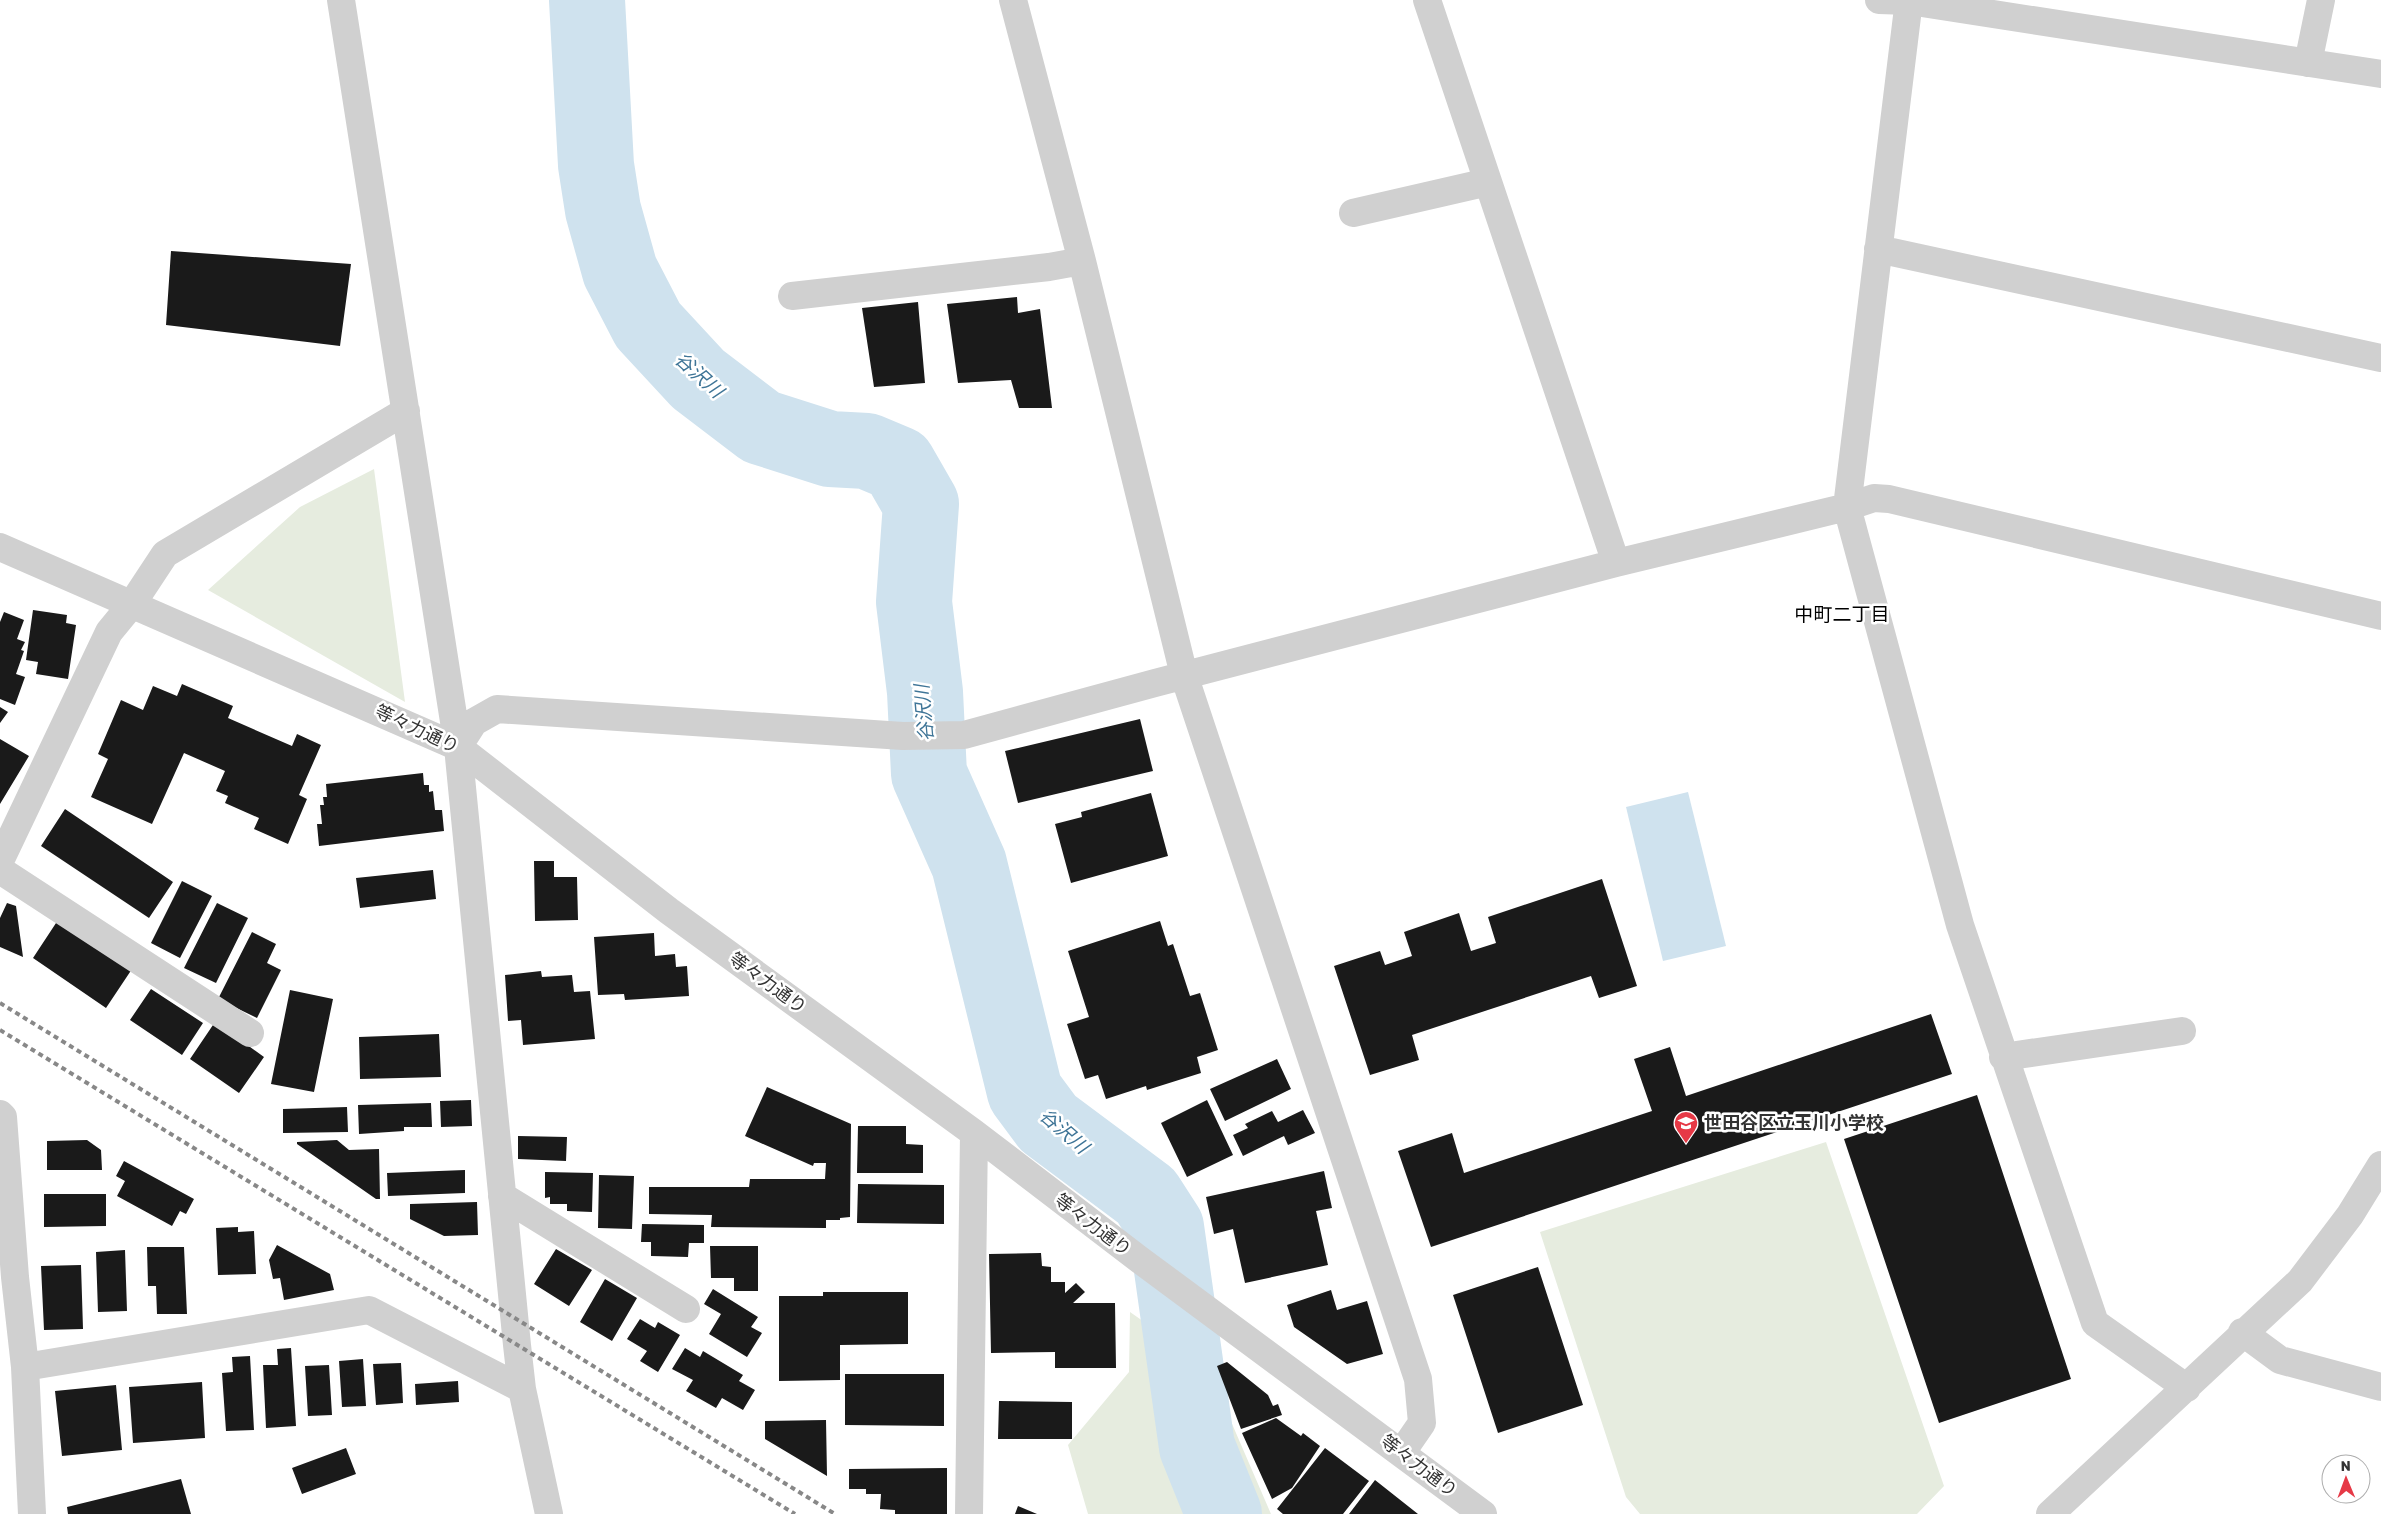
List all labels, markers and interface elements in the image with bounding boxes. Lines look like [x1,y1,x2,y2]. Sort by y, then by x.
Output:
water label: 谷沢川 [670,347,729,404]
district label: 中町二丁目 [1794,603,1890,626]
water label: 谷沢川 [910,682,938,742]
street label: 等々力通り [372,700,462,758]
street label: 等々力通り [725,948,811,1018]
water label: 谷沢川 [1035,1104,1095,1160]
school or university icon: 世田谷区立玉川小学校 [1673,1110,1699,1144]
place label: 世田谷区立玉川小学校 [1704,1112,1884,1134]
street label: 等々力通り [1050,1189,1136,1261]
street label: 等々力通り [1376,1430,1462,1502]
north arrow [2321,1454,2371,1504]
text: N [2341,1458,2351,1475]

